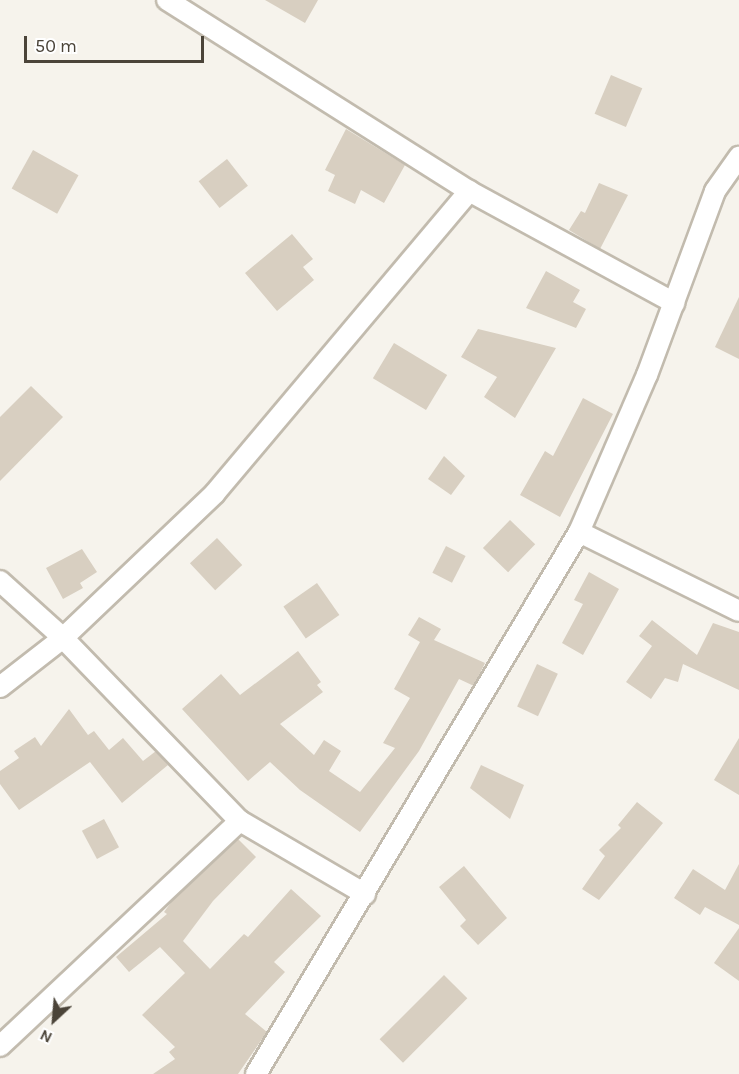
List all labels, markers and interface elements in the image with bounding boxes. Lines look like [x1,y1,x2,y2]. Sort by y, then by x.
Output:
scale bar [27,24,207,62]
text: 50 m [35,35,77,57]
north arrow [24,990,84,1050]
text: N [37,1026,55,1048]

